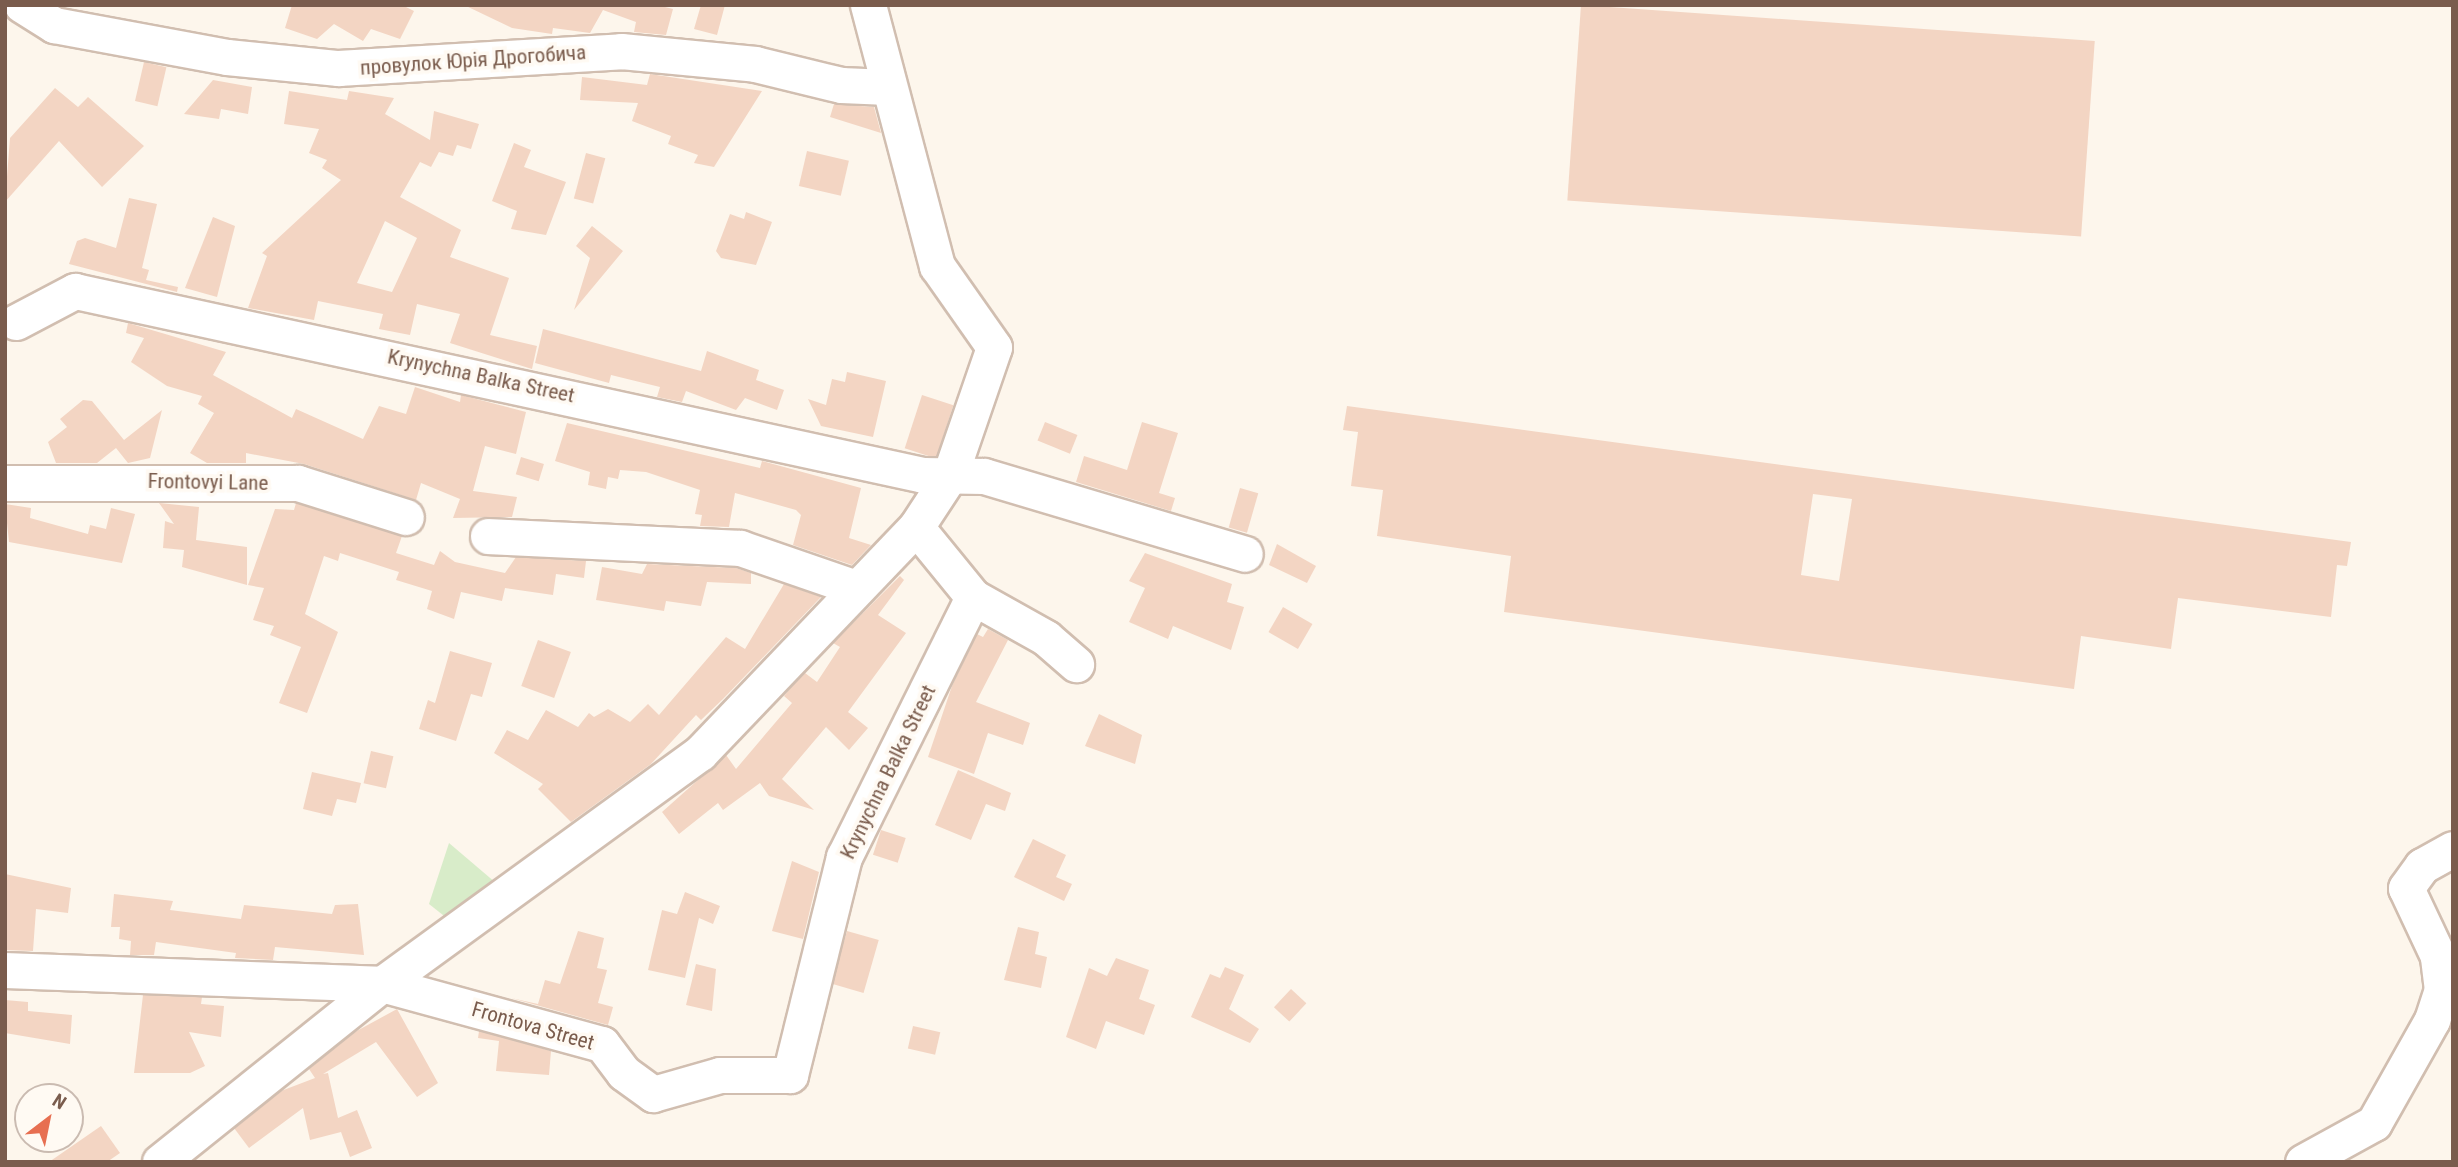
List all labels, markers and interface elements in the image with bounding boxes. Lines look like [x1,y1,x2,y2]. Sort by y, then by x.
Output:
street label: провулок Юрія Дрогобича [359,40,587,80]
street label: Krynychna Balka Street [385,344,577,408]
street label: Frontovyi Lane [148,468,268,496]
street label: Krynychna Balka Street [835,681,941,863]
street label: Frontova Street [469,997,597,1055]
north arrow [14,1083,84,1153]
text: N [48,1089,70,1114]

